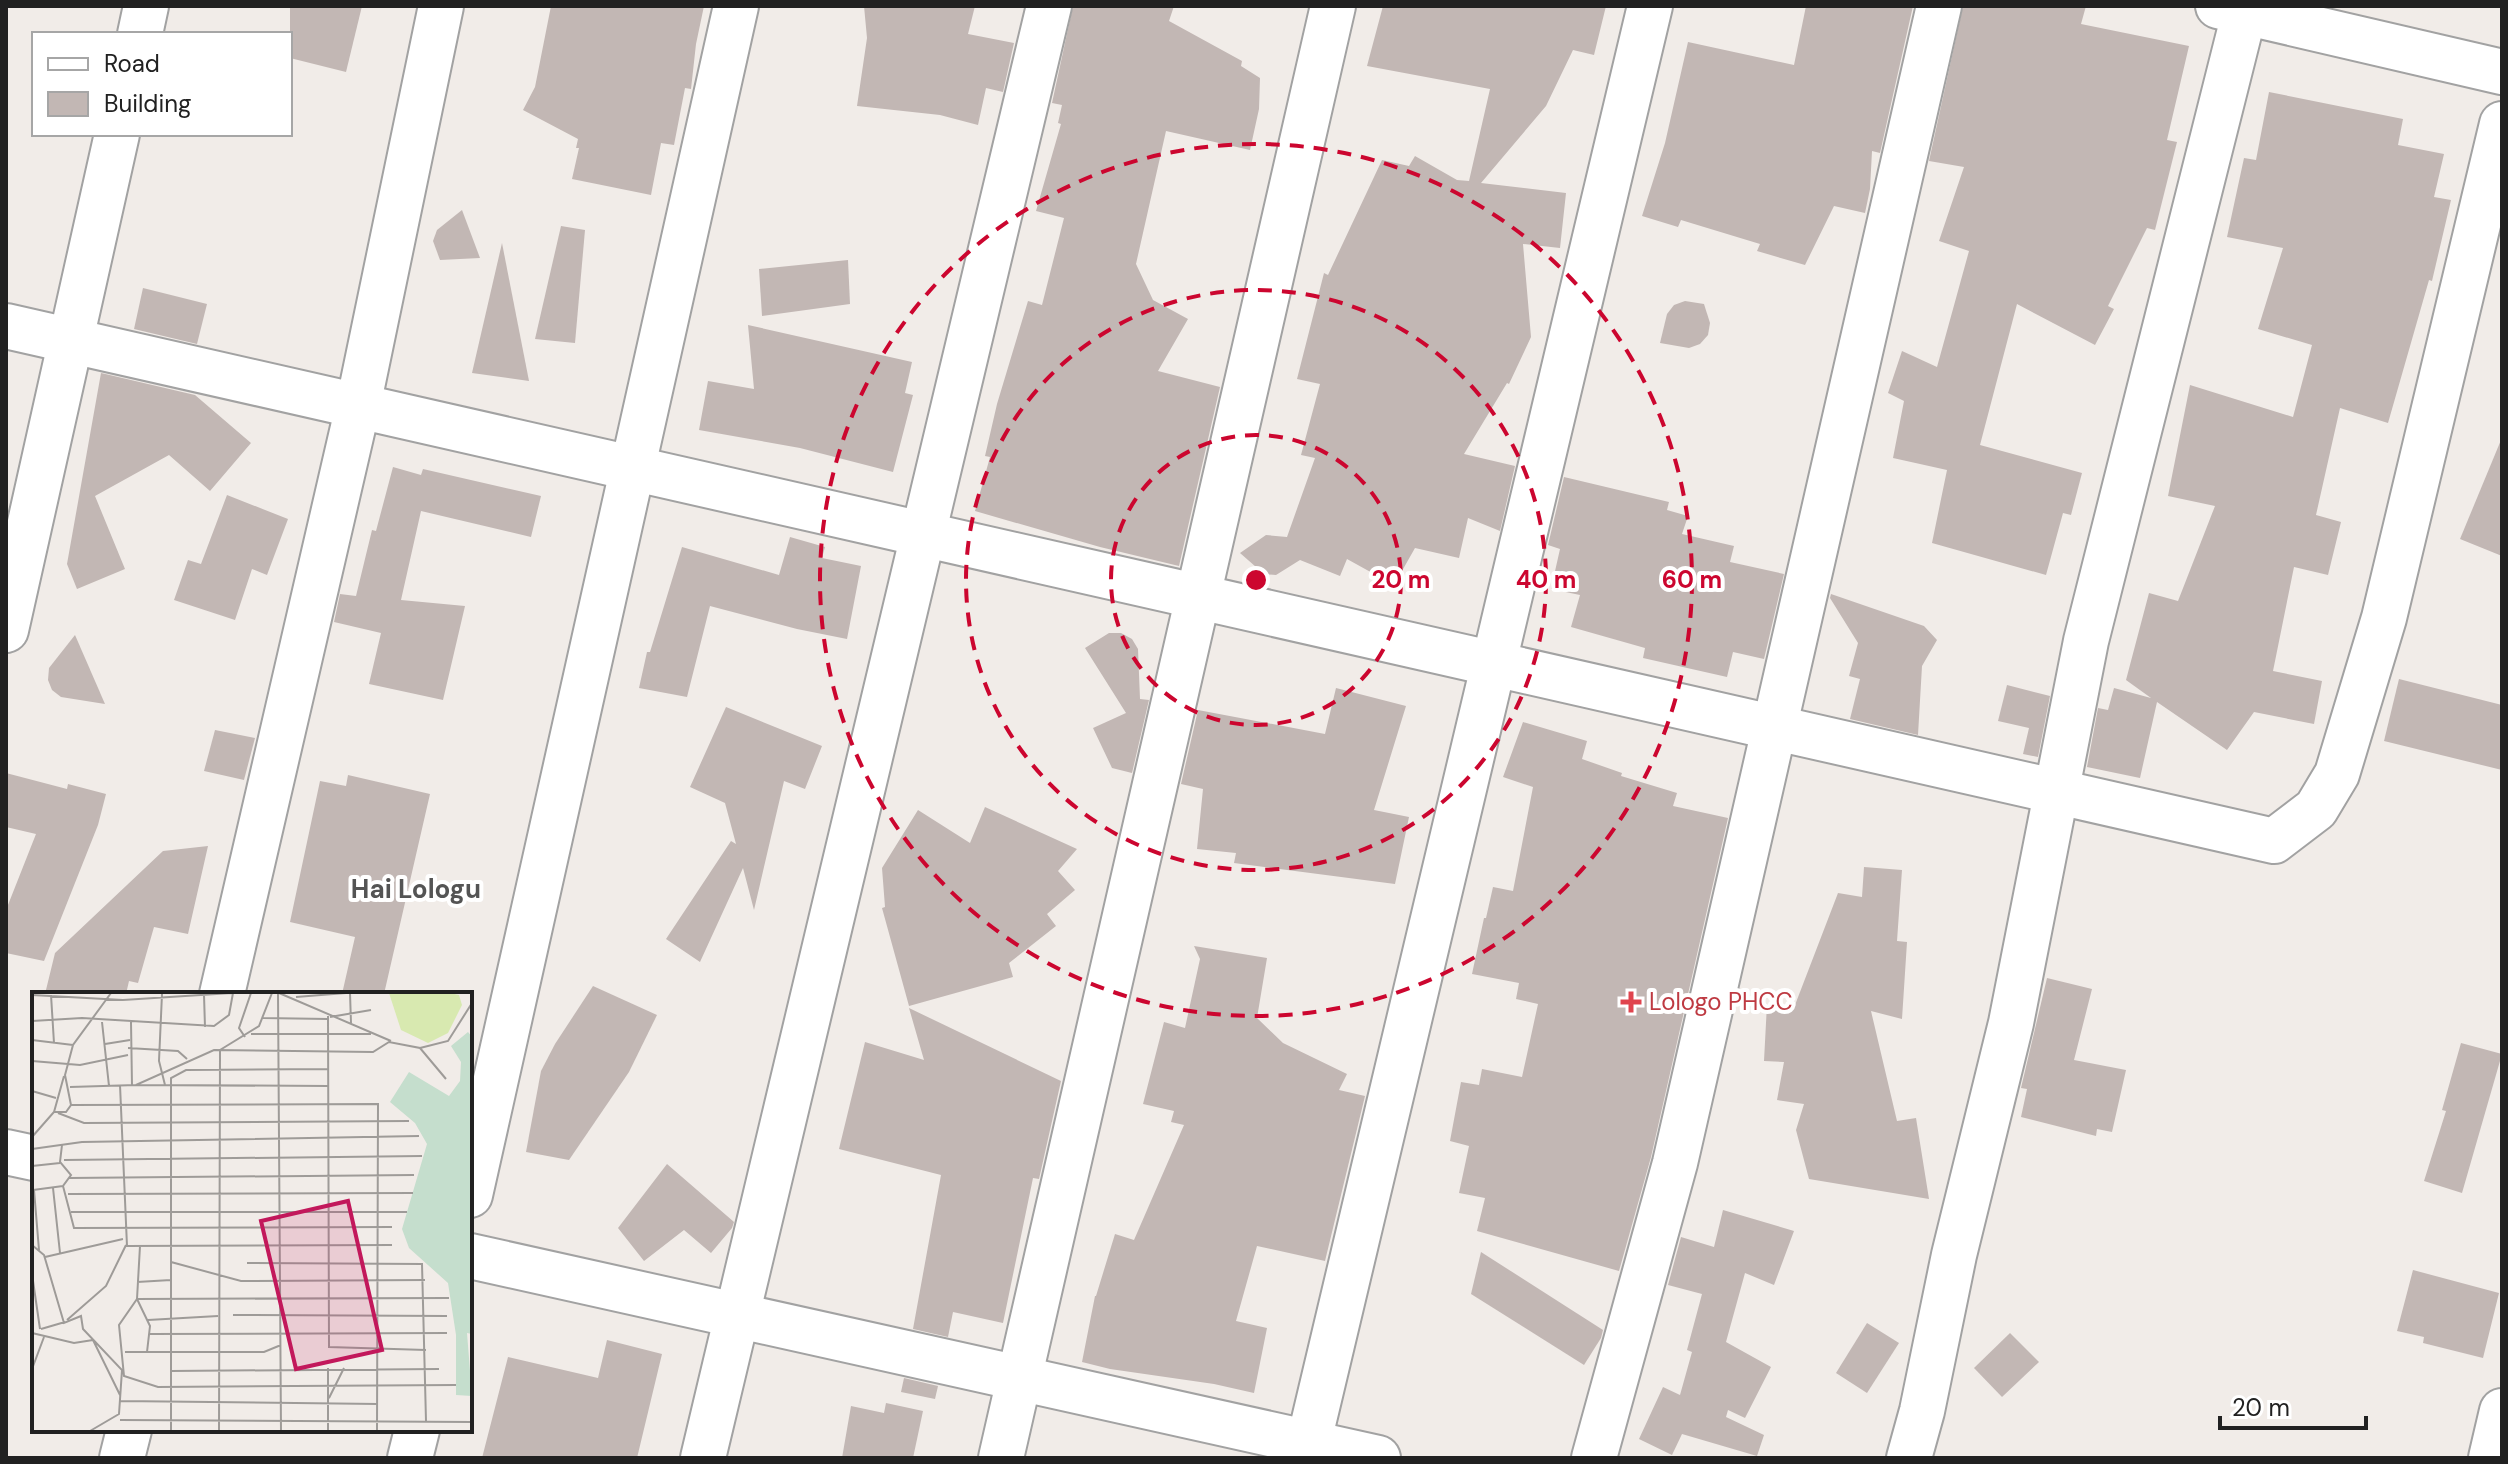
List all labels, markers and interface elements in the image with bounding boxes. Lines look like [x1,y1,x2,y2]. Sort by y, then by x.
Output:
legend [32,32,292,136]
text: Road [104,48,160,79]
text: Building [104,88,191,119]
text: 20 m [1372,564,1430,595]
text: 40 m [1516,564,1576,595]
text: 60 m [1662,564,1722,595]
centre of rings [1242,566,1270,594]
district label: Hai Lologu [351,872,481,906]
place label: Lologo PHCC [1649,986,1793,1017]
marker: Lologo PHCC [1620,991,1642,1013]
inset map [32,992,472,1432]
scale bar [2220,1380,2366,1430]
text: 20 m [2232,1392,2290,1423]

